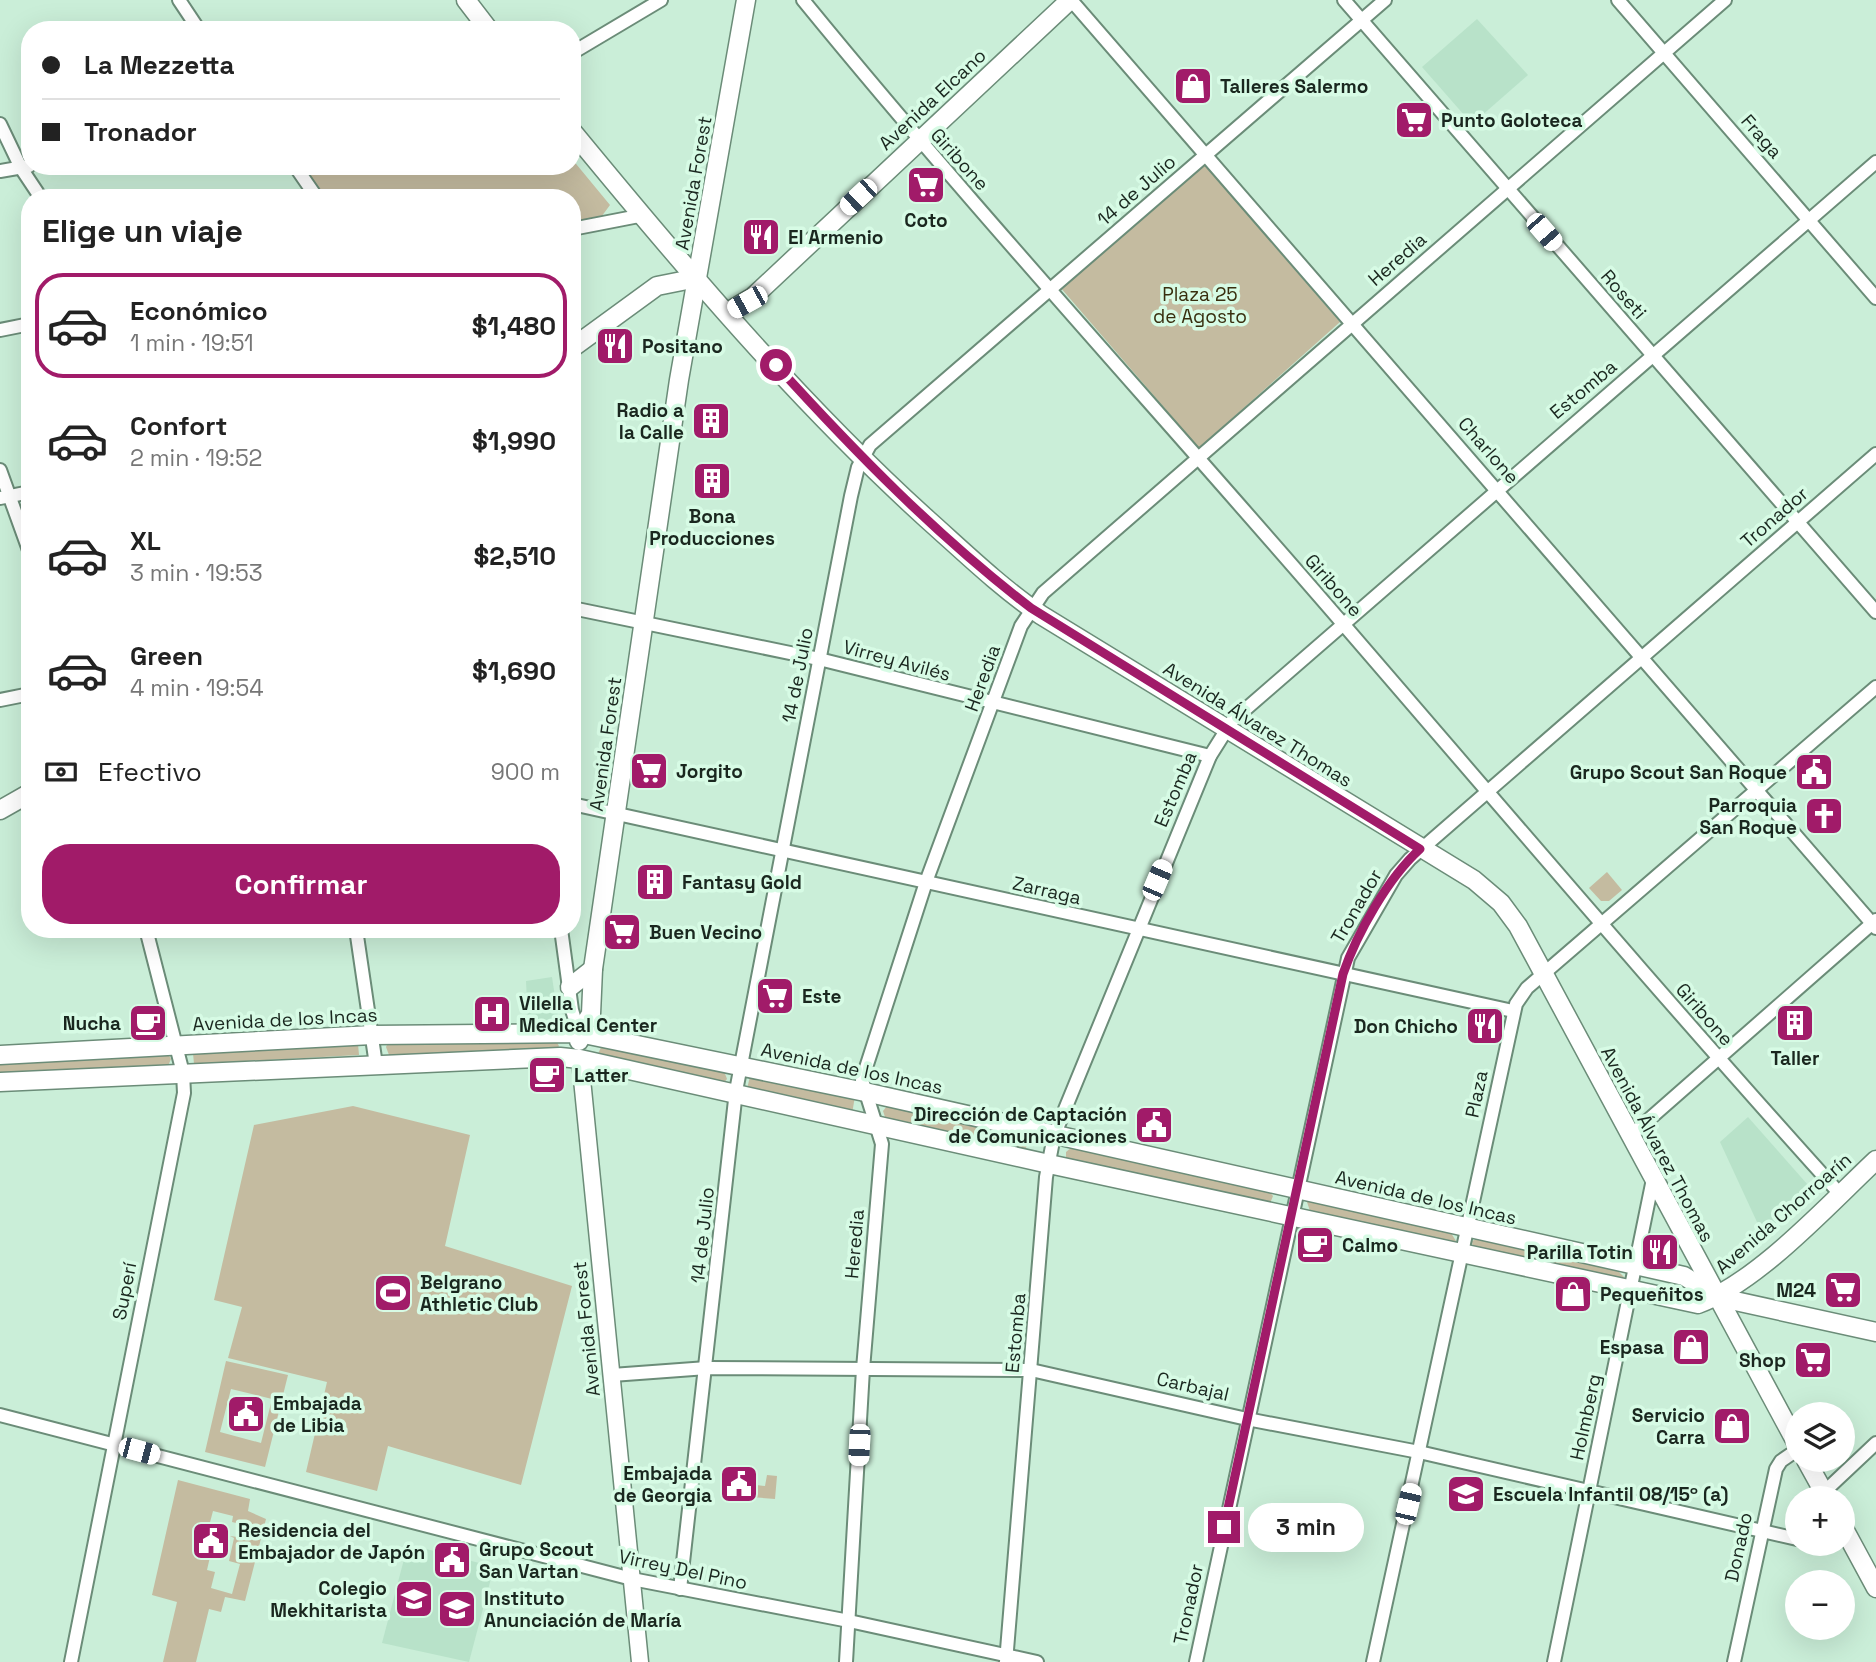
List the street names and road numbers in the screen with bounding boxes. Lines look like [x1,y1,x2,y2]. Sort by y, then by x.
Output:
street label: Avenida Elcano [873,43,991,156]
street label: Fraga [1735,109,1788,164]
street label: Avenida Forest [669,114,718,252]
street label: Giribone [925,123,994,196]
street label: 14 de Julio [1092,149,1181,231]
street label: Heredia [1363,227,1432,292]
street label: Roseti [1595,264,1652,324]
street label: Estomba [1545,354,1622,425]
street label: Charlone [1453,411,1525,489]
street label: Tronador [1735,481,1813,554]
street label: Giribone [1299,548,1368,622]
street label: 14 de Julio [776,625,819,725]
street label: Virrey Avilés [840,634,953,687]
street label: Heredia [959,641,1006,715]
street label: Avenida Álvarez Thomas [1159,656,1357,793]
street label: Avenida Forest [584,675,627,813]
street label: Estomba [1148,747,1203,831]
street label: Tronador [1325,865,1388,948]
street label: Zarraga [1010,870,1084,911]
street label: Giribone [1670,977,1739,1051]
street label: Avenida de los Incas [192,1002,378,1037]
street label: Avenida de los Incas [759,1037,945,1100]
street label: Avenida Álvarez Thomas [1595,1042,1720,1246]
street label: Plaza [1459,1068,1494,1120]
street label: Avenida Chorroarín [1710,1147,1857,1279]
street label: Avenida de los Incas [1333,1164,1519,1231]
street label: 14 de Julio [685,1186,720,1284]
street label: Heredia [839,1208,870,1280]
street label: Superí [107,1260,142,1322]
street label: Avenida Forest [567,1260,606,1398]
street label: Estomba [1000,1292,1031,1374]
street label: Carbajal [1154,1366,1232,1407]
street label: Holmberg [1564,1372,1607,1463]
street label: Donado [1719,1510,1758,1584]
street label: Virrey Del Pino [616,1544,750,1595]
street label: Tronador [1168,1562,1209,1647]

